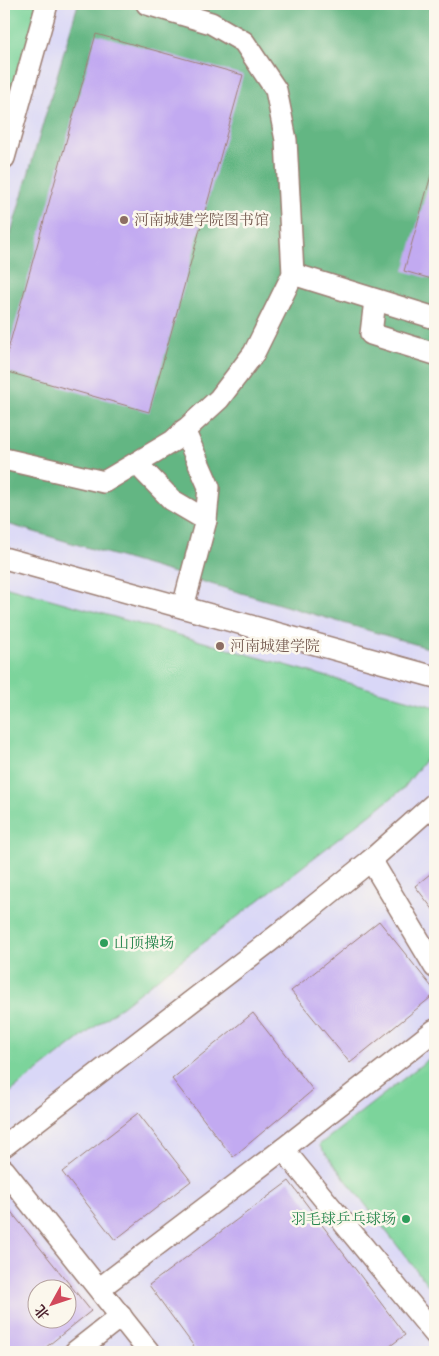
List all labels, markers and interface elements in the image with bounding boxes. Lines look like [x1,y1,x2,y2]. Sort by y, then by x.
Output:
place label: 河南城建学院图书馆 [134,211,269,230]
marker: 河南城建学院图书馆 [118,214,130,226]
place label: 河南城建学院 [230,637,320,656]
marker: 河南城建学院 [214,640,226,652]
place label: 山顶操场 [114,934,174,953]
marker: 山顶操场 [98,937,110,949]
place label: 羽毛球乒乓球场 [291,1210,396,1229]
marker: 羽毛球乒乓球场 [400,1213,412,1225]
north arrow [28,1278,78,1328]
text: 北 [31,1301,54,1323]

